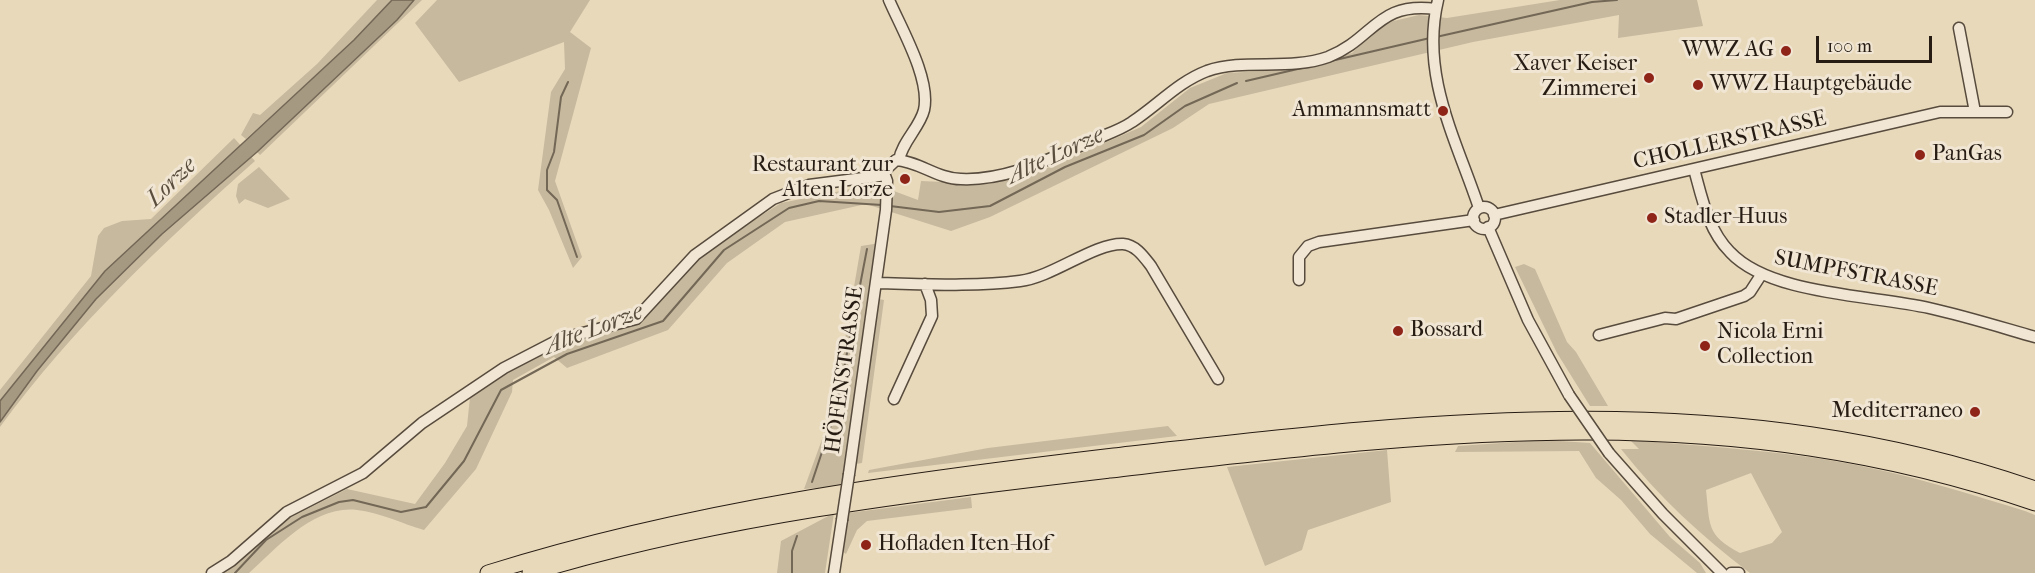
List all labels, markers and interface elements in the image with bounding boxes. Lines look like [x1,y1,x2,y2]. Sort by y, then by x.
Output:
scale bar [1819,24,1934,62]
text: 100 m [1827,36,1872,57]
place label: WWZ AG [1682,38,1774,64]
marker: WWZ AG [1779,44,1793,58]
place label: Xaver Keiser Zimmerei [1513,52,1637,104]
marker: Xaver Keiser Zimmerei [1642,71,1656,85]
place label: WWZ Hauptgebäude [1710,72,1912,98]
marker: WWZ Hauptgebäude [1691,78,1705,92]
place label: Ammannsmatt [1292,98,1431,124]
marker: Ammannsmatt [1436,104,1450,118]
street label: CHOLLERSTRASSE [1631,106,1829,176]
water label: Alte Lorze [1003,121,1109,191]
place label: PanGas [1932,142,2002,168]
marker: PanGas [1913,148,1927,162]
water label: Lorze [141,152,203,214]
place label: Restaurant zur Alten Lorze [752,153,893,204]
marker: Restaurant zur Alten Lorze [898,172,912,186]
place label: Stadler-Huus [1664,205,1787,231]
marker: Stadler-Huus [1645,211,1659,225]
street label: SUMPFSTRASSE [1772,245,1940,303]
street label: HÖFENSTRASSE [820,285,870,455]
water label: Alte Lorze [541,298,647,362]
place label: Bossard [1410,318,1483,344]
place label: Nicola Erni Collection [1717,320,1824,372]
marker: Bossard [1391,324,1405,338]
marker: Nicola Erni Collection [1698,339,1712,353]
place label: Mediterraneo [1832,399,1963,425]
marker: Mediterraneo [1968,405,1982,419]
place label: Hofladen Iten-Hof [878,532,1050,558]
marker: Hofladen Iten-Hof [859,538,873,552]

